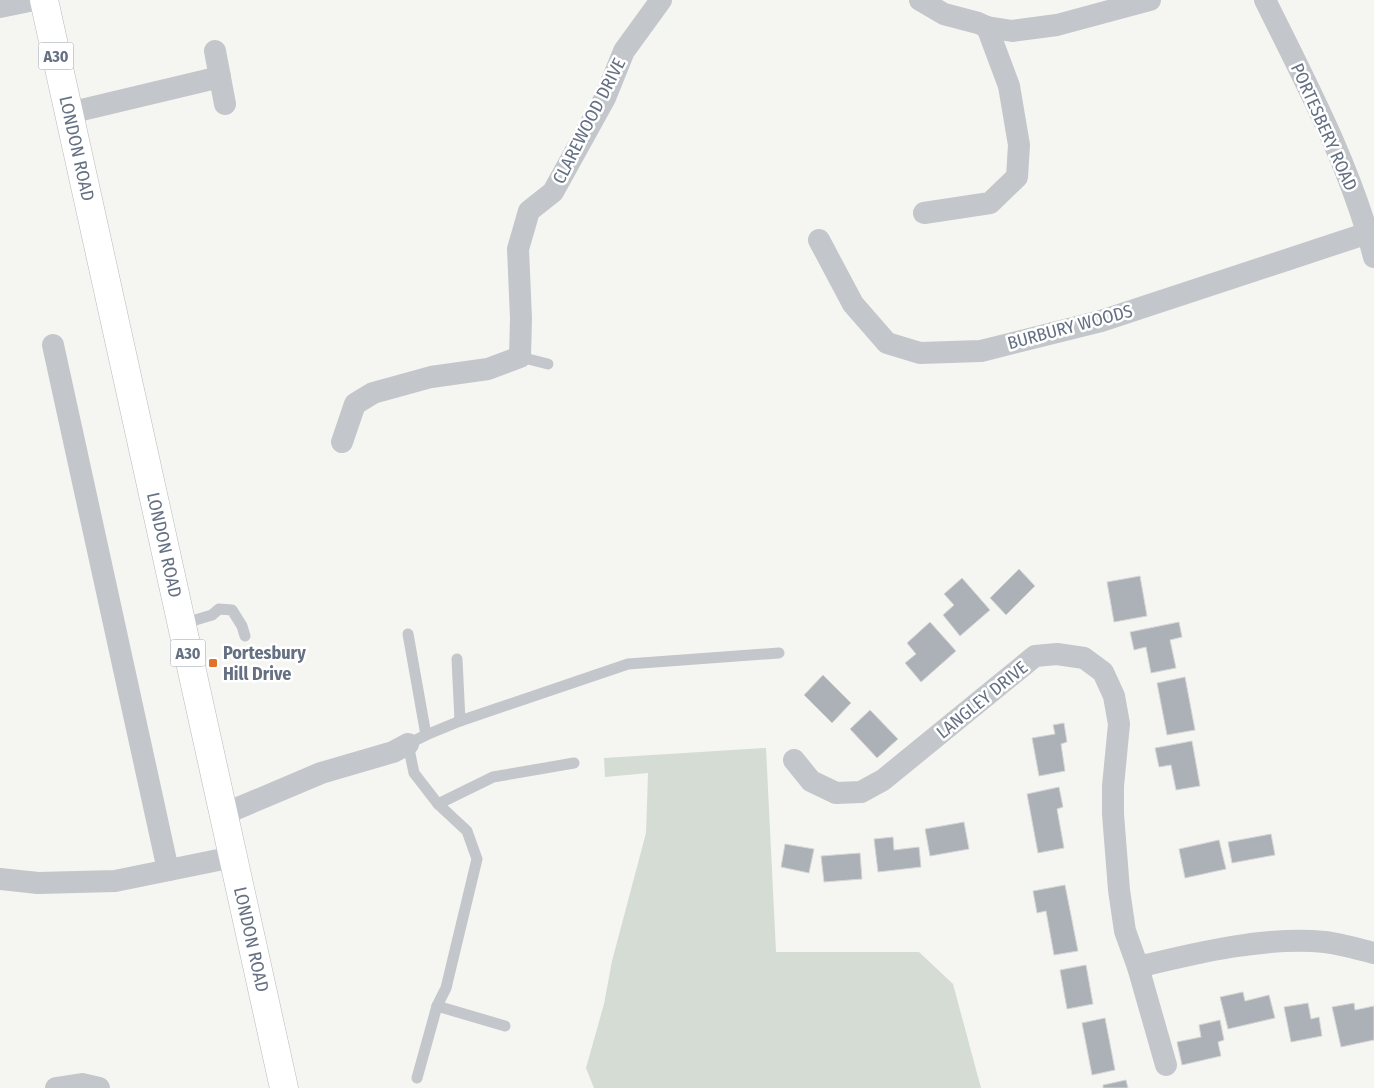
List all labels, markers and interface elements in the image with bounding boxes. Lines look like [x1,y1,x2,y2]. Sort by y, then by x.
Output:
road number: A30 [38,42,74,70]
street label: CLAREWOOD DRIVE [548,54,630,188]
street label: PORTESBERY ROAD [1286,60,1362,194]
street label: LONDON ROAD [54,94,99,203]
street label: BURBURY WOODS [1005,300,1135,354]
street label: LONDON ROAD [142,490,186,600]
road number: A30 [170,640,206,666]
place label: Portesbury Hill Drive [223,642,306,685]
marker: Portesbury Hill Drive [207,657,219,669]
street label: LANGLEY DRIVE [932,657,1032,743]
street label: LONDON ROAD [229,885,274,994]

